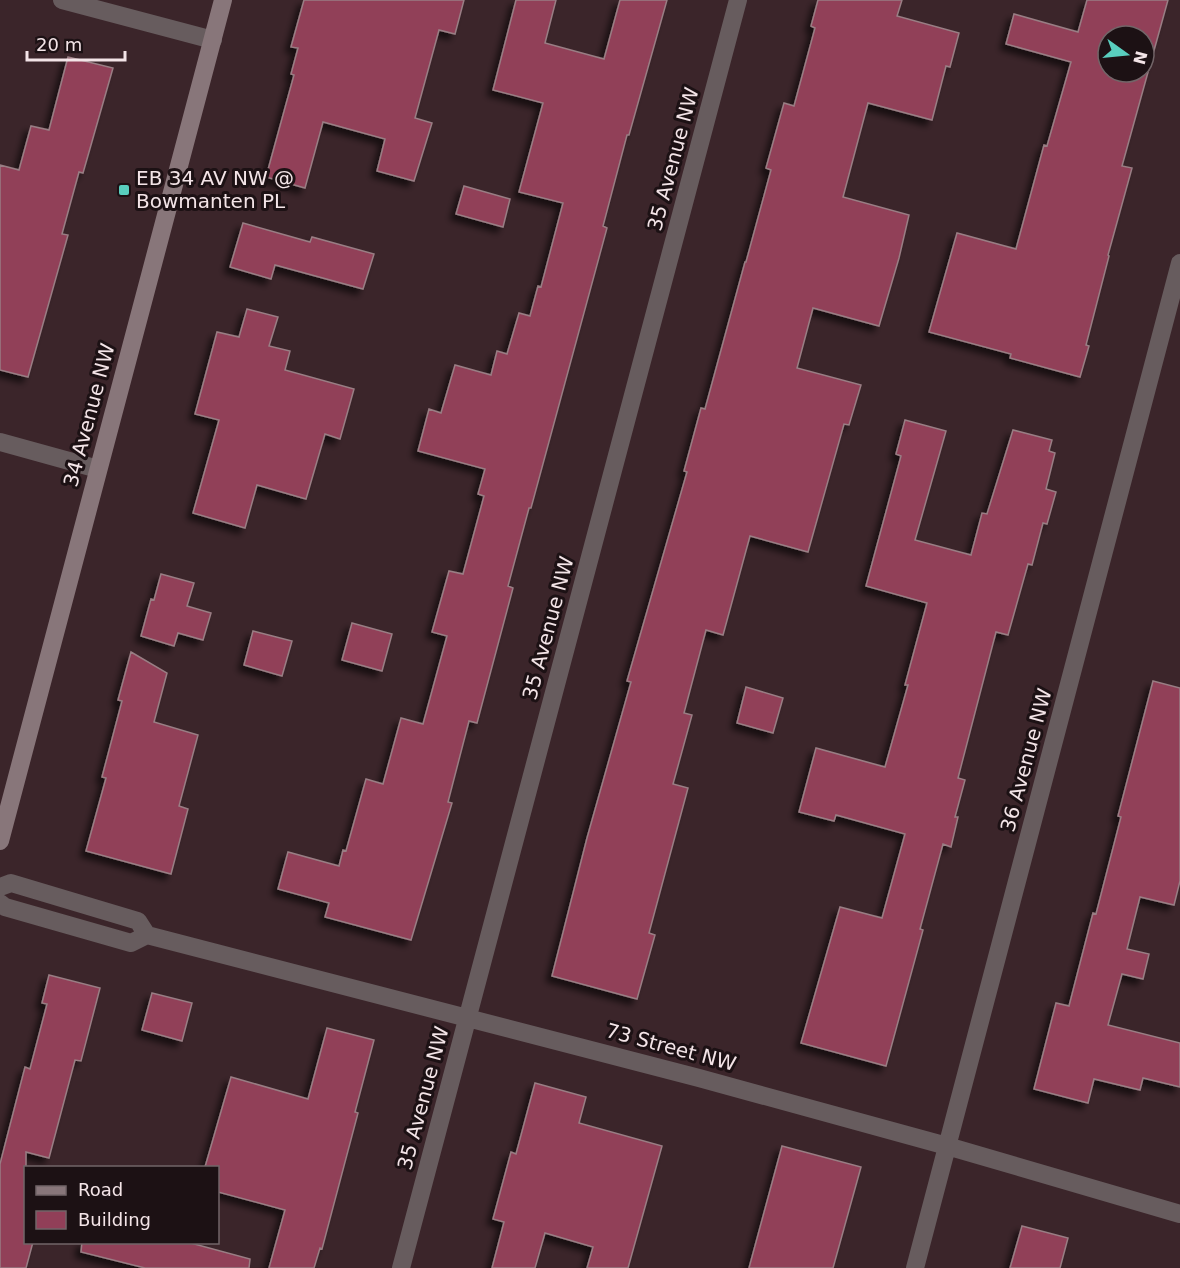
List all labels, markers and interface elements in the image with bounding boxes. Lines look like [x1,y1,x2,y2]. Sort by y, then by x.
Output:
scale bar [27,24,124,62]
north arrow [1096,24,1156,84]
text: 20 m [36,34,82,55]
text: N [1129,49,1151,67]
street label: 35 Avenue NW [642,85,704,233]
place label: EB 34 AV NW @ Bowmanten PL [136,166,294,213]
marker: EB 34 AV NW @ Bowmanten PL [117,183,131,197]
street label: 34 Avenue NW [58,341,120,489]
street label: 35 Avenue NW [517,554,579,702]
street label: 36 Avenue NW [995,686,1057,834]
street label: 73 Street NW [603,1018,739,1076]
street label: 35 Avenue NW [392,1024,454,1172]
legend [24,1166,219,1244]
text: Road [78,1179,123,1200]
text: Building [78,1209,151,1230]

